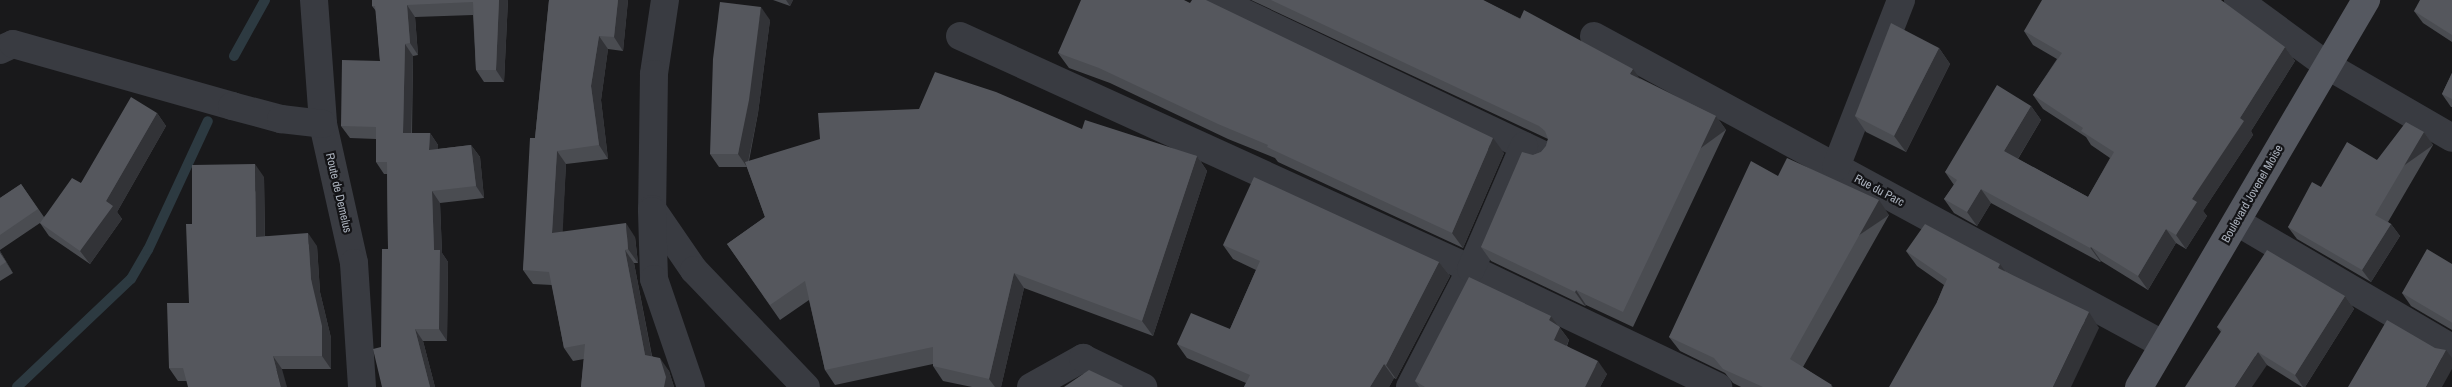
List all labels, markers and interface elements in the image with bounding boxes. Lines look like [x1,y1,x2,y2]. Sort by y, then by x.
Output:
street label: Boulevard Jovenel Moïse [2219,143,2287,245]
street label: Route de Demelus [322,152,354,234]
street label: Rue du Parc [1851,172,1907,210]

